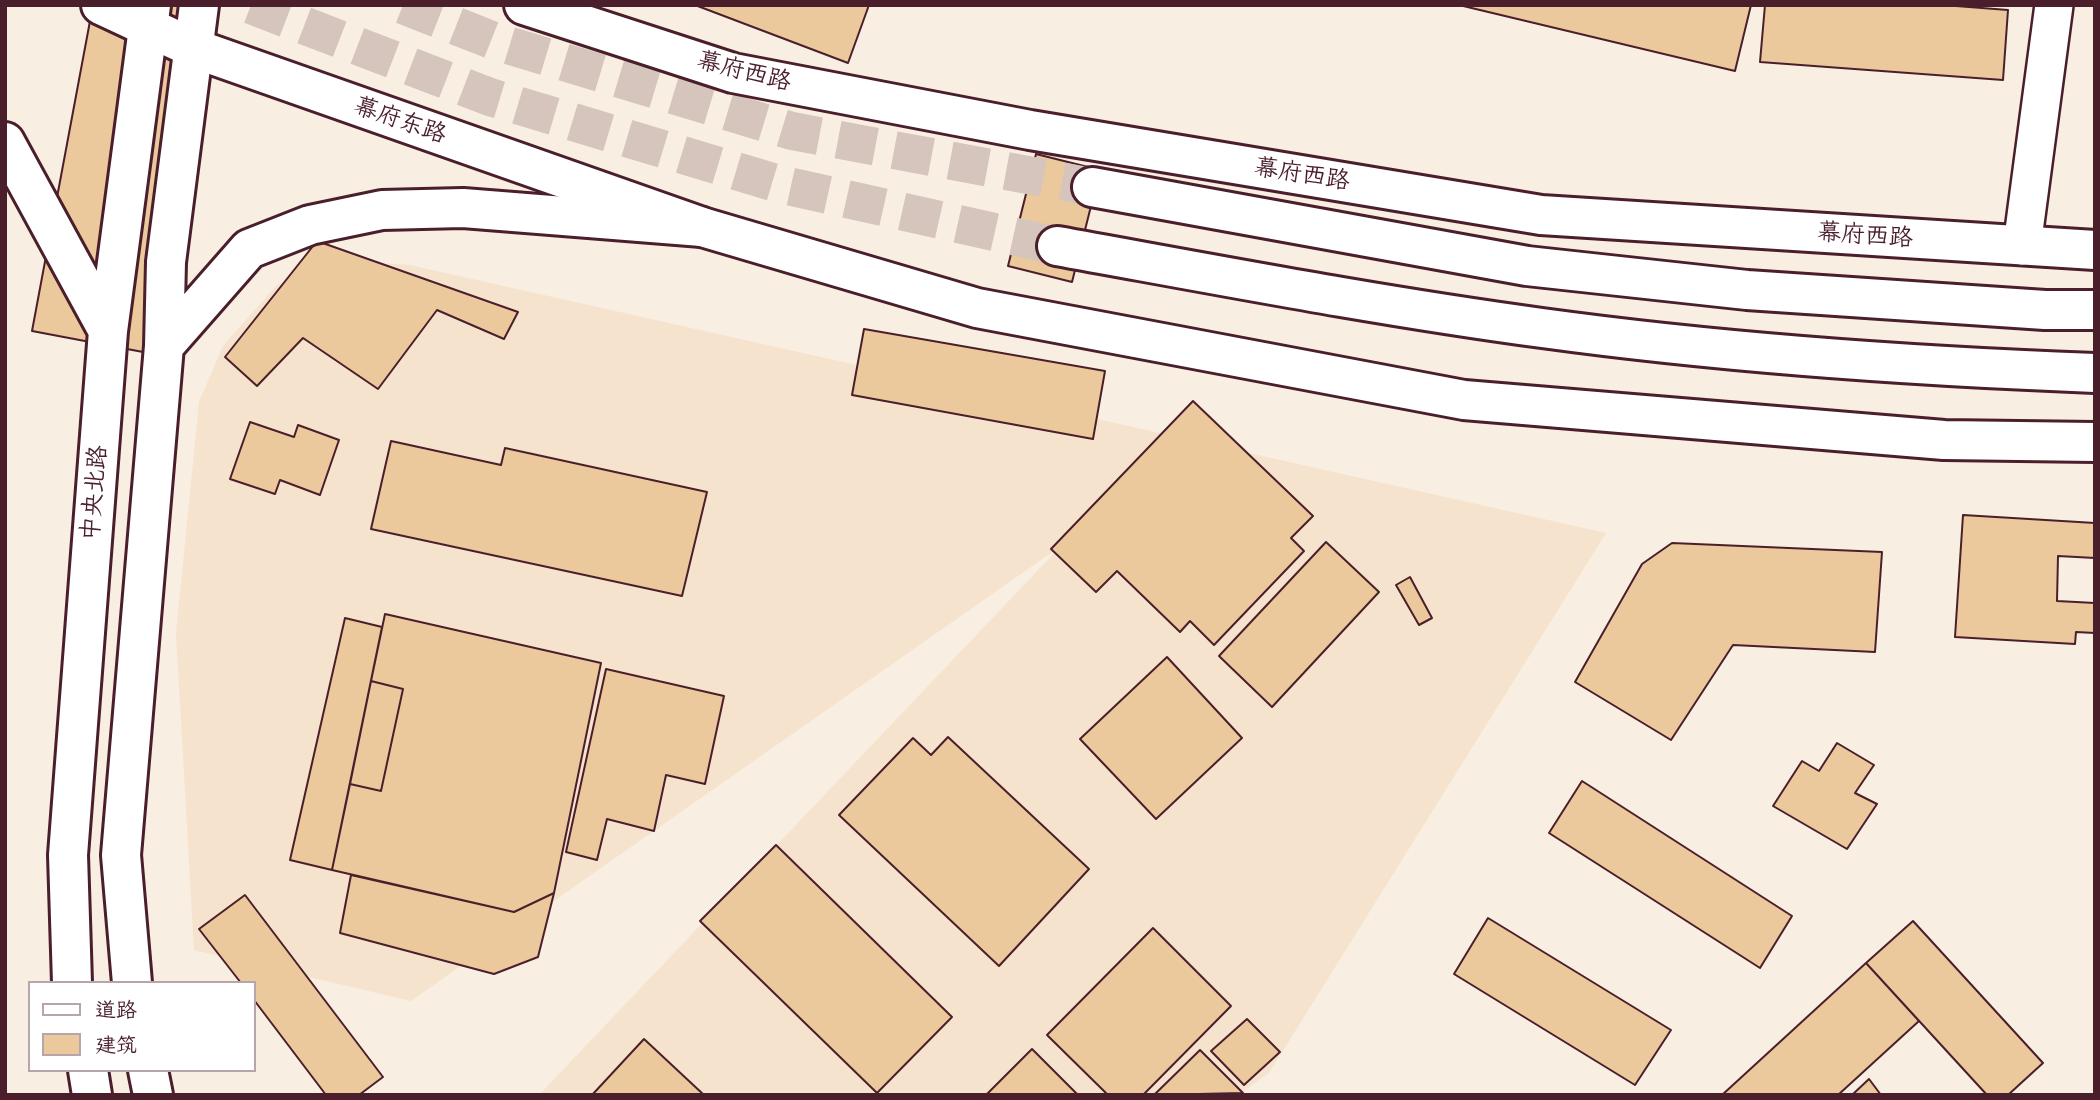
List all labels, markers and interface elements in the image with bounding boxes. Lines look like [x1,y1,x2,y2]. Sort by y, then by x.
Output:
street label: 幕府西路 [694,46,794,98]
street label: 幕府东路 [350,92,450,150]
street label: 幕府西路 [1252,153,1352,197]
street label: 幕府西路 [1816,218,1914,254]
street label: 中央北路 [76,444,114,542]
legend [28,981,256,1072]
text: 道路 [95,995,137,1024]
text: 建筑 [95,1030,137,1059]

